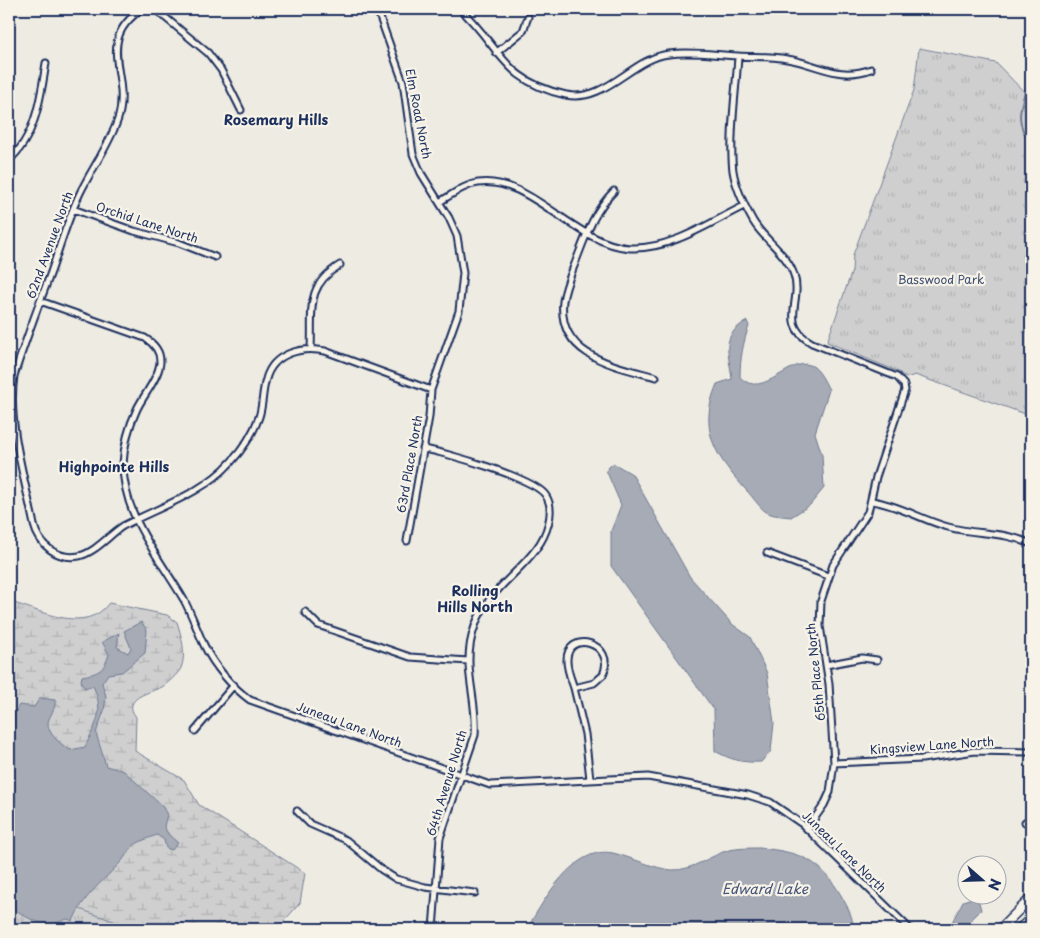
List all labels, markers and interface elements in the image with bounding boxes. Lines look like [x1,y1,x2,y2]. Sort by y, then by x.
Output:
street label: Elm Road North [401,67,437,160]
district label: Rosemary Hills [224,109,328,130]
street label: 62nd Avenue North [21,189,77,301]
street label: Orchid Lane North [94,197,201,247]
park label: Basswood Park [898,270,984,288]
street label: 63rd Place North [392,413,426,514]
district label: Highpointe Hills [59,456,169,477]
district label: Rolling Hills North [437,580,513,617]
street label: 65th Place North [801,622,829,722]
street label: Juneau Lane North [294,697,405,751]
street label: 64th Avenue North [421,727,471,838]
street label: Kingsview Lane North [869,732,995,758]
street label: Juneau Lane North [799,806,891,896]
north arrow [958,856,1008,906]
text: N [983,876,1006,893]
water label: Edward Lake [722,878,809,899]

